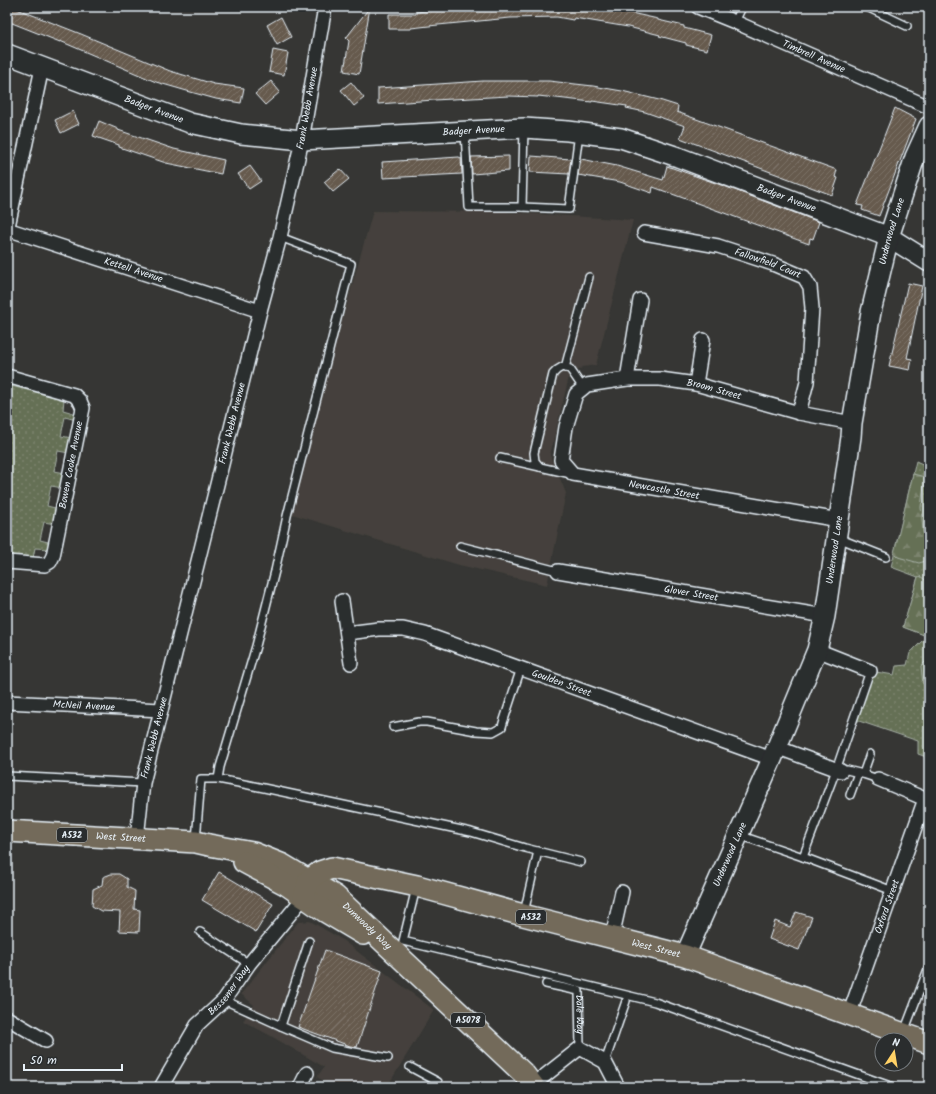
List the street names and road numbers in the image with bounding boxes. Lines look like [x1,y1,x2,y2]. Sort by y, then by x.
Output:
street label: Timbrell Avenue [780,36,848,78]
street label: Frank Webb Avenue [292,65,323,151]
street label: Badger Avenue [122,91,186,128]
street label: Badger Avenue [442,121,506,140]
street label: Badger Avenue [755,180,819,217]
street label: Underwood Lane [875,195,909,266]
street label: Fallowfield Court [733,244,804,283]
street label: Kettell Avenue [102,253,166,287]
street label: Broom Street [686,375,743,404]
street label: Frank Webb Avenue [214,380,250,466]
street label: Bowen Cooke Avenue [55,419,87,510]
street label: Newcastle Street [627,476,701,504]
street label: Underwood Lane [822,514,848,585]
street label: Glover Street [663,581,719,606]
street label: Goulden Street [530,665,594,701]
street label: Frank Webb Avenue [136,695,172,780]
street label: McNeil Avenue [53,696,116,716]
street label: Underwood Lane [709,819,751,889]
road number: A532 [57,828,87,842]
street label: West Street [95,828,146,847]
street label: Oxford Street [870,877,904,936]
street label: Dunwoody Way [338,898,396,954]
road number: A532 [516,910,546,924]
street label: West Street [630,935,682,963]
street label: Bessemer Way [204,962,254,1019]
street label: Dale Way [571,994,588,1034]
road number: A5078 [451,1013,485,1027]

